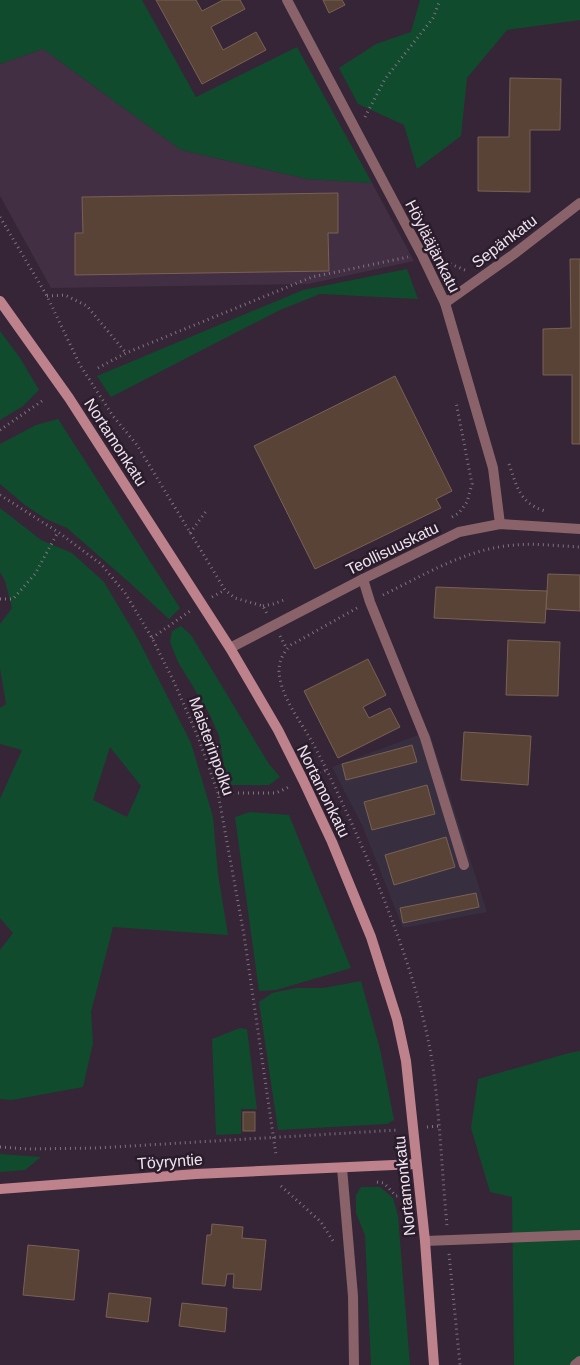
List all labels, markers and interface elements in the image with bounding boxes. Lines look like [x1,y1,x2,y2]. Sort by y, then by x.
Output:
street label: Höylääjänkatu [402,197,463,295]
street label: Sepänkatu [469,212,540,271]
street label: Nortamonkatu [81,395,150,489]
street label: Teollisuuskatu [343,519,441,578]
street label: Maisterinpolku [186,695,237,798]
street label: Nortamonkatu [294,742,353,840]
street label: Nortamonkatu [391,1135,418,1237]
street label: Töyryntie [137,1151,204,1172]

